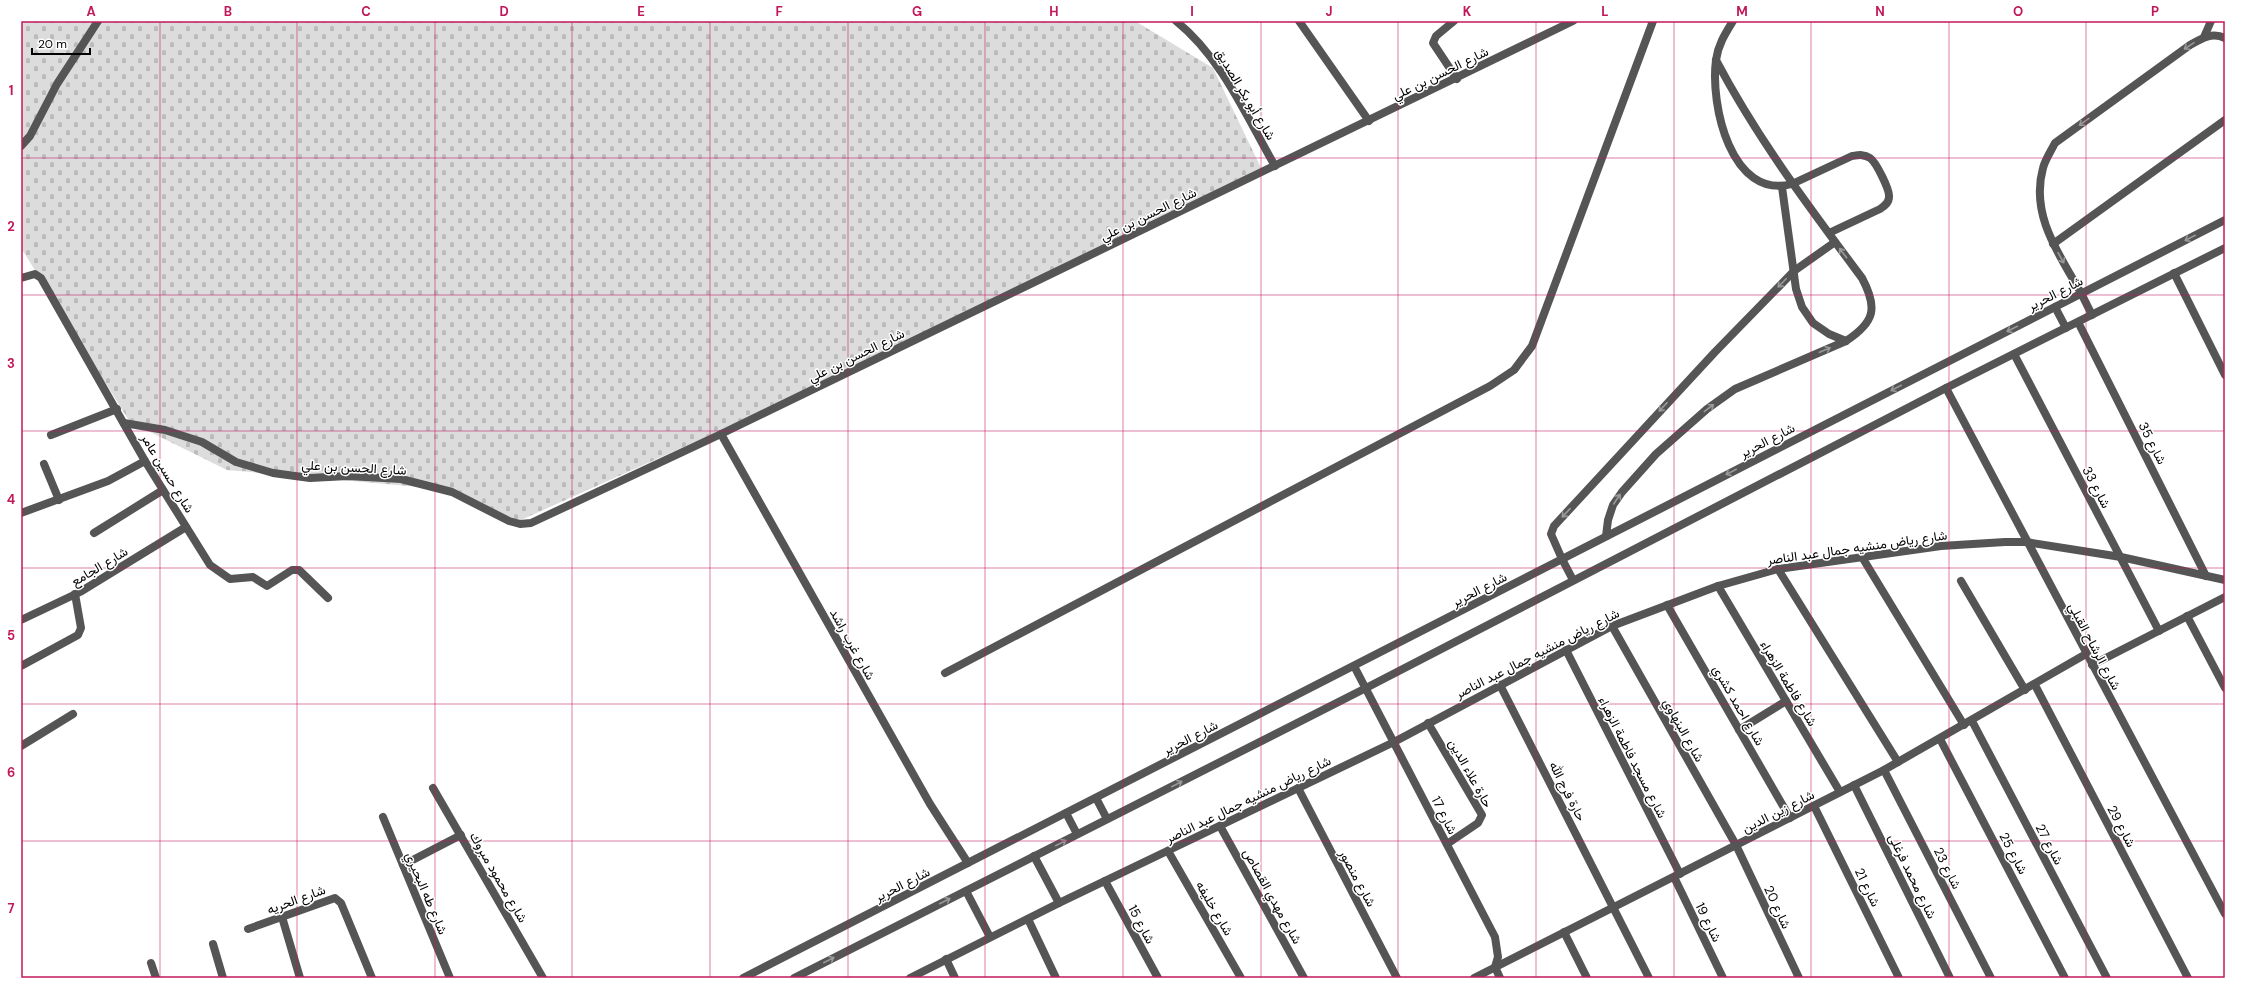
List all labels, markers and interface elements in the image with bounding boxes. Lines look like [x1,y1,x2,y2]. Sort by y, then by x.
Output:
text: A [86,3,96,20]
text: B [224,3,232,20]
text: C [361,3,371,20]
text: D [499,3,509,20]
text: E [637,3,645,20]
text: F [775,3,783,20]
text: G [912,3,922,20]
text: H [1049,3,1059,20]
text: I [1190,3,1194,20]
text: J [1325,3,1333,20]
text: K [1463,3,1472,20]
text: L [1601,3,1609,20]
text: M [1736,3,1748,20]
text: N [1875,3,1885,20]
text: O [2013,3,2023,20]
text: P [2151,3,2159,20]
scale bar [32,30,90,56]
text: 20 m [38,36,67,52]
one-way arrow [2184,42,2195,50]
street label: شارع الحسن بن علي [1389,43,1492,106]
street label: شارع أبو بكر الصديق [1211,45,1280,144]
text: 1 [9,82,13,99]
one-way arrow [2079,118,2090,126]
street label: شارع الحسن بن علي [1097,184,1200,247]
text: 2 [7,218,15,235]
one-way arrow [2184,235,2196,242]
one-way arrow [1839,248,1848,259]
one-way arrow [2058,252,2065,264]
street label: شارع الحرير [2024,272,2086,316]
one-way arrow [1777,278,1787,288]
street label: شارع الحسن بن علي [805,325,908,388]
one-way arrow [2006,325,2018,333]
one-way arrow [1819,346,1831,354]
text: 3 [7,355,15,372]
one-way arrow [1890,385,1902,392]
one-way arrow [1659,402,1668,412]
one-way arrow [1704,403,1715,412]
street label: شارع الحرير [1736,419,1798,463]
street label: شارع 35 [2134,419,2170,468]
street label: شارع حسين عامر [136,430,198,516]
street label: شارع الحسن بن علي [301,456,407,481]
street label: شارع 33 [2078,463,2115,512]
one-way arrow [1725,469,1737,477]
text: 4 [7,491,15,508]
one-way arrow [1614,493,1622,505]
one-way arrow [1561,508,1570,518]
street label: شارع رياض منشيه جمال عبد الناصر [1765,526,1948,570]
street label: شارع الجامع [68,543,131,591]
street label: شارع الحرير [1448,568,1510,612]
street label: شارع الرشاح القبلي [2063,600,2125,694]
street label: شارع رياض منشيه جمال عبد الناصر [1451,605,1623,704]
street label: شارع غرب راشد [825,606,879,683]
text: 5 [7,627,15,644]
street label: شارع فاطمة الزهراء [1755,637,1821,730]
street label: شارع احمد كشري [1707,662,1768,750]
street label: شارع مسجد فاطمة الزهراء [1594,693,1671,821]
street label: شارع البنهاوي [1657,695,1708,766]
street label: شارع الحرير [1159,716,1221,760]
street label: حارة علاء الدين [1445,736,1497,811]
street label: شارع رياض منشيه جمال عبد الناصر [1162,752,1334,848]
street label: حارة فرج الله [1544,759,1590,825]
text: 6 [7,764,15,781]
one-way arrow [1170,780,1182,787]
street label: شارع زين الدين [1739,786,1818,838]
street label: شارع 17 [1427,793,1461,838]
street label: شارع 29 [2103,802,2140,851]
street label: شارع 27 [2031,821,2067,868]
street label: شارع محمود مبروك [465,829,531,926]
street label: شارع 25 [1995,829,2032,878]
street label: شارع محمد فرغلى [1884,831,1940,922]
one-way arrow [1054,838,1066,846]
street label: شارع 23 [1929,844,1965,892]
street label: شارع مهدي القصاص [1238,846,1306,948]
street label: شارع منصور [1334,846,1380,910]
street label: شارع طه البحيري [400,849,452,938]
street label: شارع الحرير [871,863,933,907]
street label: شارع 21 [1850,865,1884,910]
street label: شارع خليفه [1191,878,1237,939]
street label: شارع الحريه [265,881,328,919]
street label: شارع 20 [1759,883,1795,932]
one-way arrow [938,897,950,905]
text: 7 [8,900,15,917]
street label: شارع 19 [1691,900,1725,945]
street label: شارع 15 [1123,902,1159,947]
one-way arrow [823,956,835,964]

